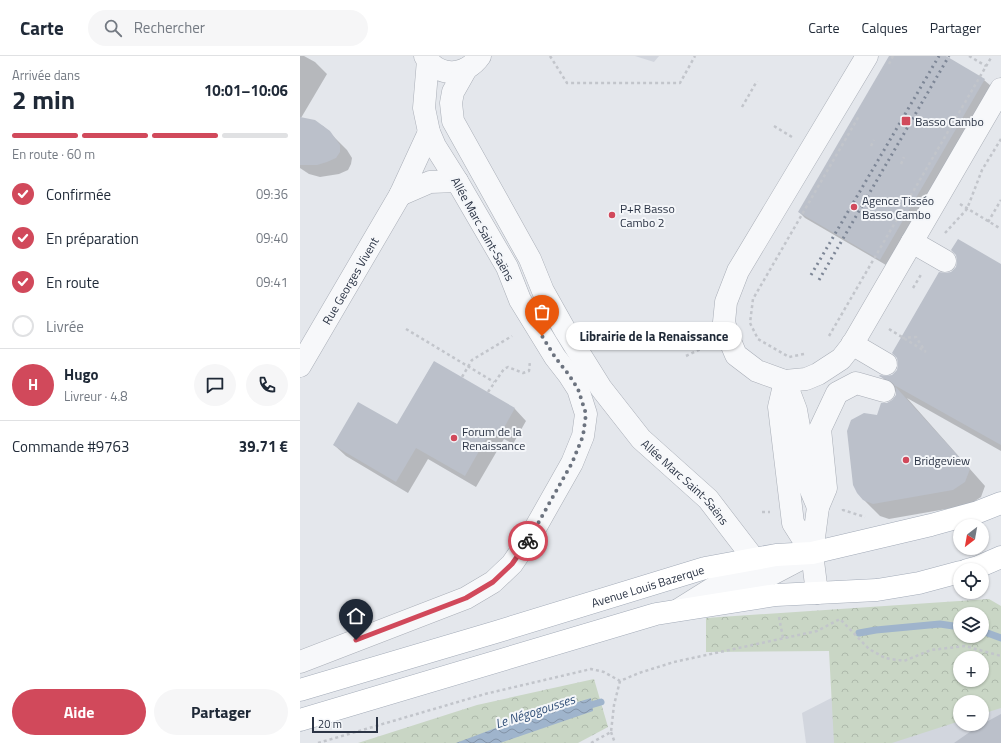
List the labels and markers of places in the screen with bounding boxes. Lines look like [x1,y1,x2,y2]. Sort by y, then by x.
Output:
place label: Basso Cambo [915,112,984,131]
marker: Basso Cambo [900,115,912,127]
place label: Agence Tisséo Basso Cambo [862,191,934,224]
place label: P+R Basso Cambo 2 [620,199,675,232]
marker: Agence Tisséo Basso Cambo [849,202,859,212]
marker: P+R Basso Cambo 2 [607,210,617,220]
pin [525,295,559,336]
callout: Librairie de la Renaissance [566,322,742,350]
place label: Forum de la Renaissance [462,422,525,455]
marker: Forum de la Renaissance [449,433,459,443]
place label: Bridgeview [914,451,970,470]
marker: Bridgeview [901,455,911,465]
pin [339,599,373,640]

